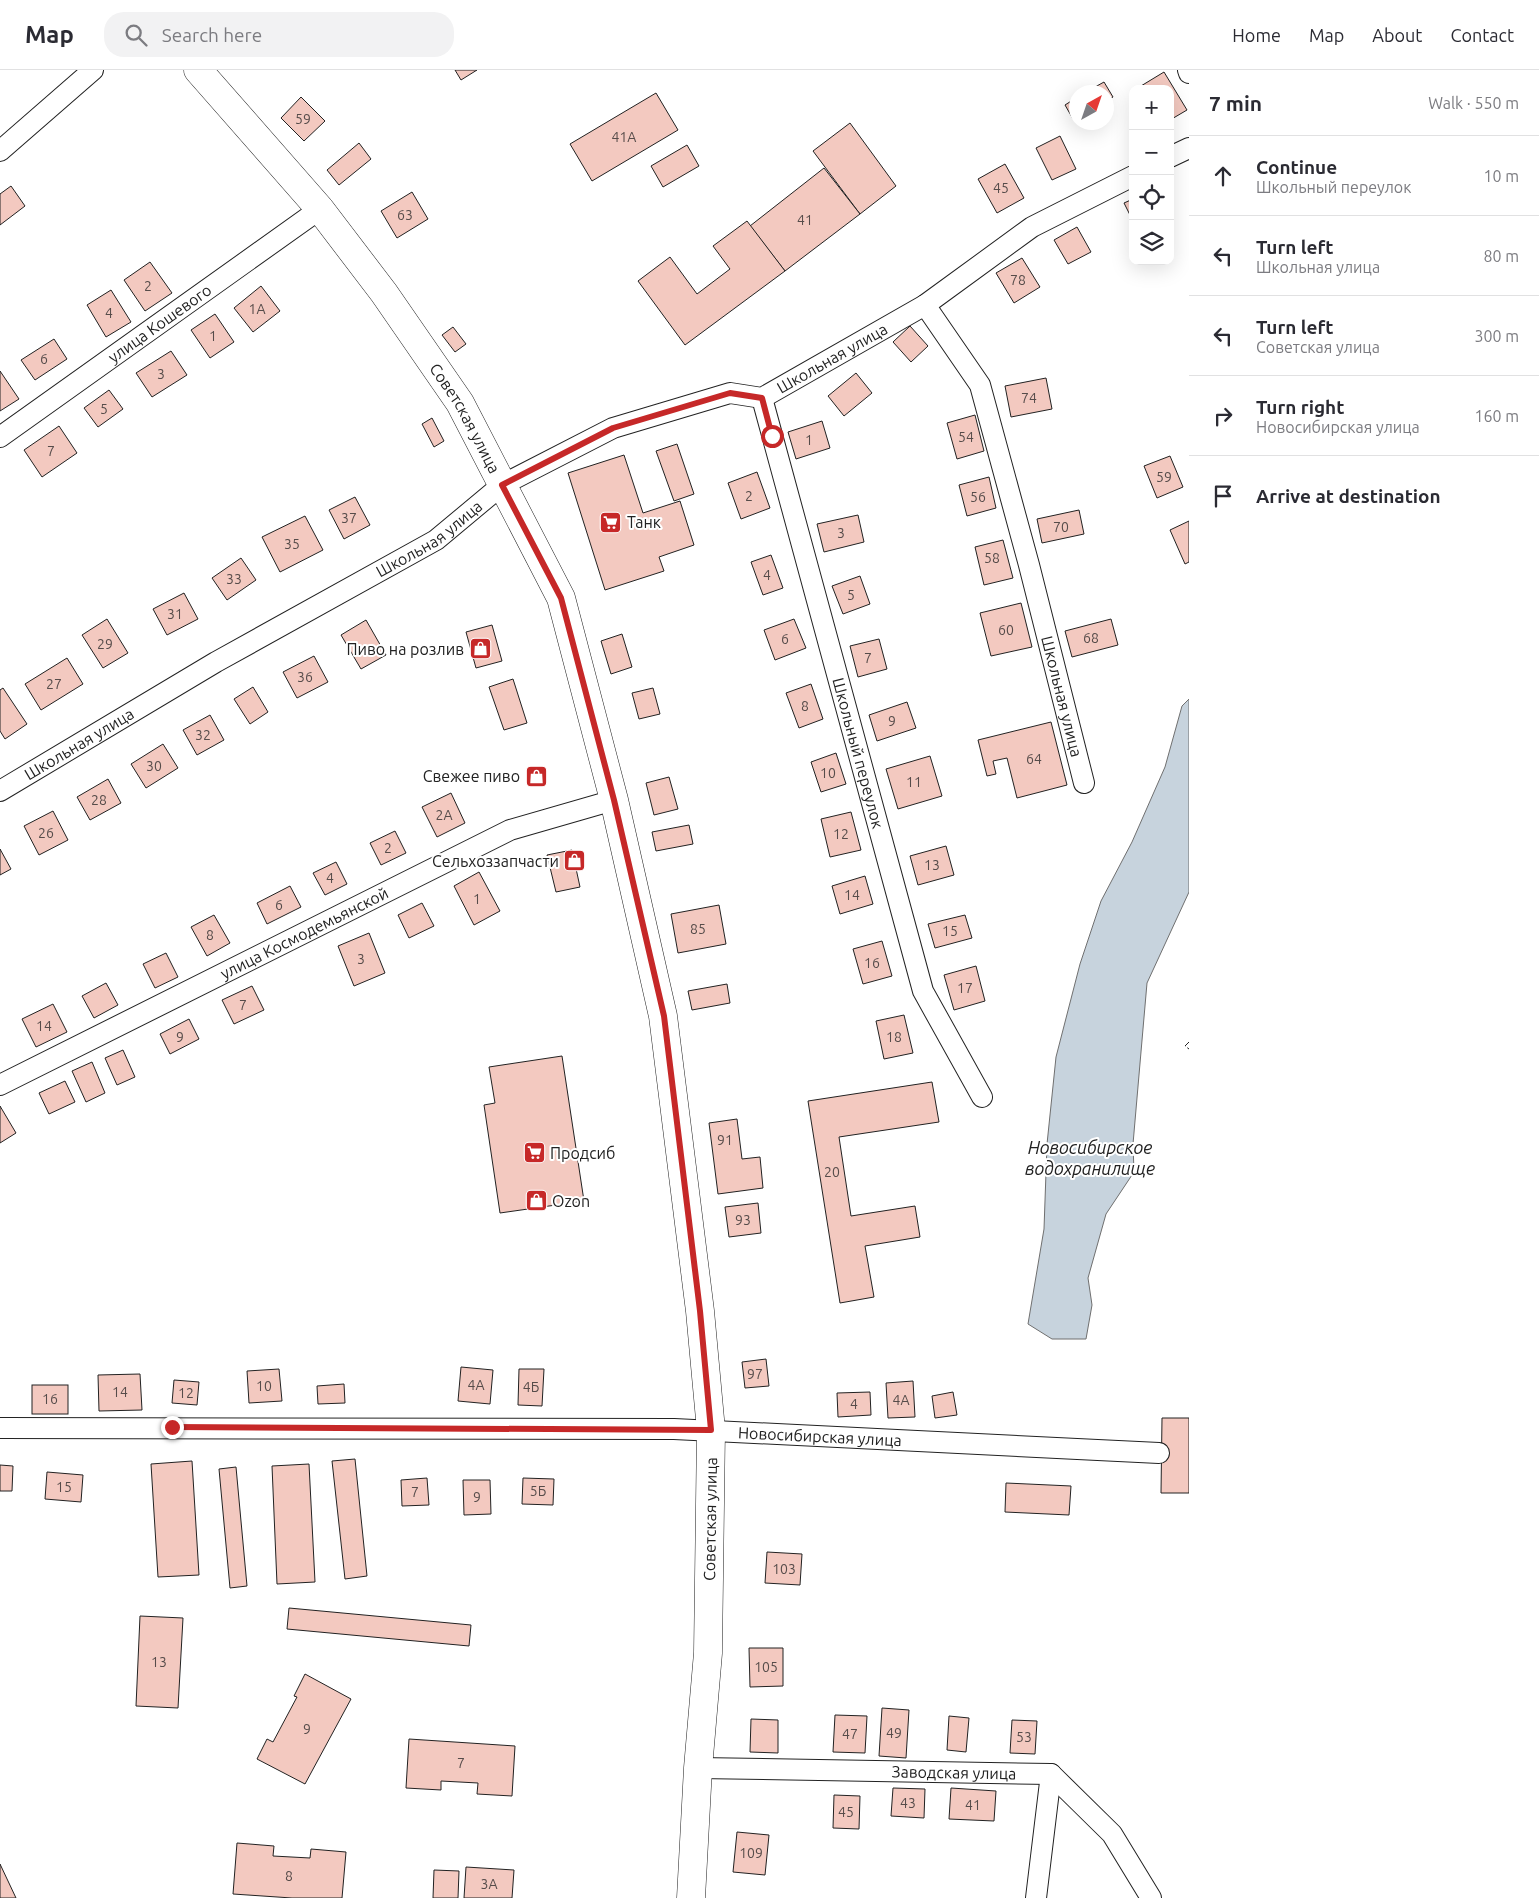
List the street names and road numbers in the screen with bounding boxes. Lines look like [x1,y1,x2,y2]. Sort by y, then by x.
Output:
street label: улица Кошевого [105,280,215,366]
street label: Школьная улица [774,319,890,397]
street label: Советская улица [426,360,504,476]
street label: Школьная улица [373,497,486,580]
street label: Школьная улица [1038,634,1086,759]
street label: Школьный переулок [829,676,887,831]
street label: Школьная улица [21,704,137,783]
street label: улица Космодемьянской [217,883,391,982]
street label: Новосибирская улица [737,1423,902,1449]
street label: Советская улица [700,1457,720,1581]
street label: Заводская улица [891,1762,1017,1782]

